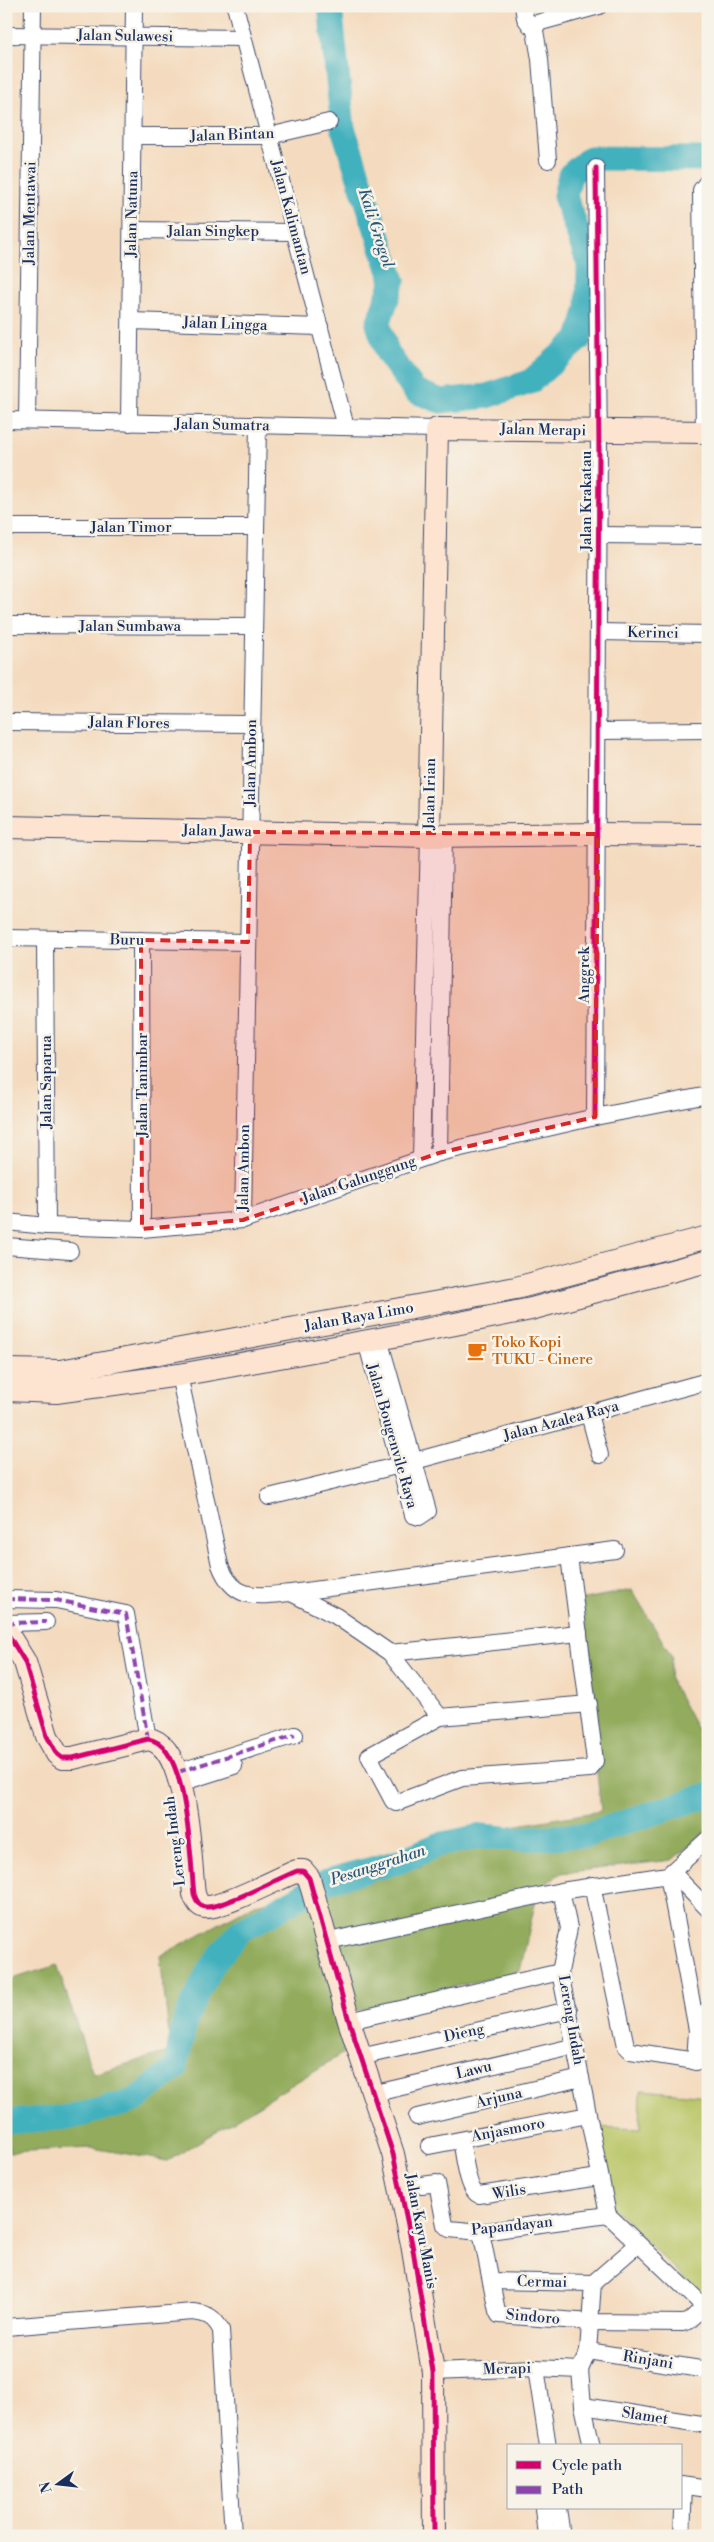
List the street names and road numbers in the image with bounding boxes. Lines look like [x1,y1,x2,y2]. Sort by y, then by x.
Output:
street label: Jalan Sulawesi [76,26,173,46]
street label: Jalan Bintan [188,124,275,146]
street label: Jalan Kalimantan [266,156,315,277]
street label: Jalan Mentawai [20,161,40,266]
street label: Jalan Natuna [122,170,142,259]
street label: Jalan Singkep [166,222,259,241]
street label: Jalan Lingga [181,313,268,335]
street label: Jalan Sumatra [173,415,270,435]
street label: Jalan Merapi [499,420,586,440]
street label: Jalan Krakatau [577,450,596,552]
street label: Jalan Timor [89,518,172,537]
street label: Jalan Sumbawa [78,617,182,636]
street label: Kerinci [627,623,679,643]
street label: Jalan Flores [87,713,170,733]
street label: Jalan Ambon [241,719,261,808]
street label: Jalan Irian [420,758,440,831]
street label: Jalan Jawa [181,821,253,841]
street label: Buru [109,930,145,950]
street label: Anggrek [575,945,594,1004]
street label: Jalan Tanimbar [133,1032,152,1138]
street label: Jalan Saparua [37,1035,56,1130]
street label: Jalan Ambon [234,1124,254,1213]
street label: Jalan Galunggung [299,1152,419,1209]
street label: Jalan Raya Limo [302,1298,415,1336]
street label: Jalan Bougenvile Raya [362,1360,422,1511]
street label: Jalan Azalea Raya [500,1396,621,1446]
street label: Lereng Indah [160,1795,190,1887]
street label: Lereng Indah [554,1974,588,2066]
street label: Dieng [442,2019,486,2047]
street label: Lawu [454,2057,494,2083]
street label: Arjuna [473,2083,524,2113]
street label: Anjasmoro [469,2114,546,2147]
street label: Jalan Kayu Manis [400,2171,442,2290]
street label: Wilis [490,2180,527,2204]
street label: Papandayan [470,2212,554,2240]
street label: Cermai [517,2272,567,2292]
street label: Sindoro [505,2305,561,2329]
street label: Rinjani [621,2347,675,2373]
street label: Merapi [482,2359,532,2379]
street label: Slamet [620,2403,670,2429]

